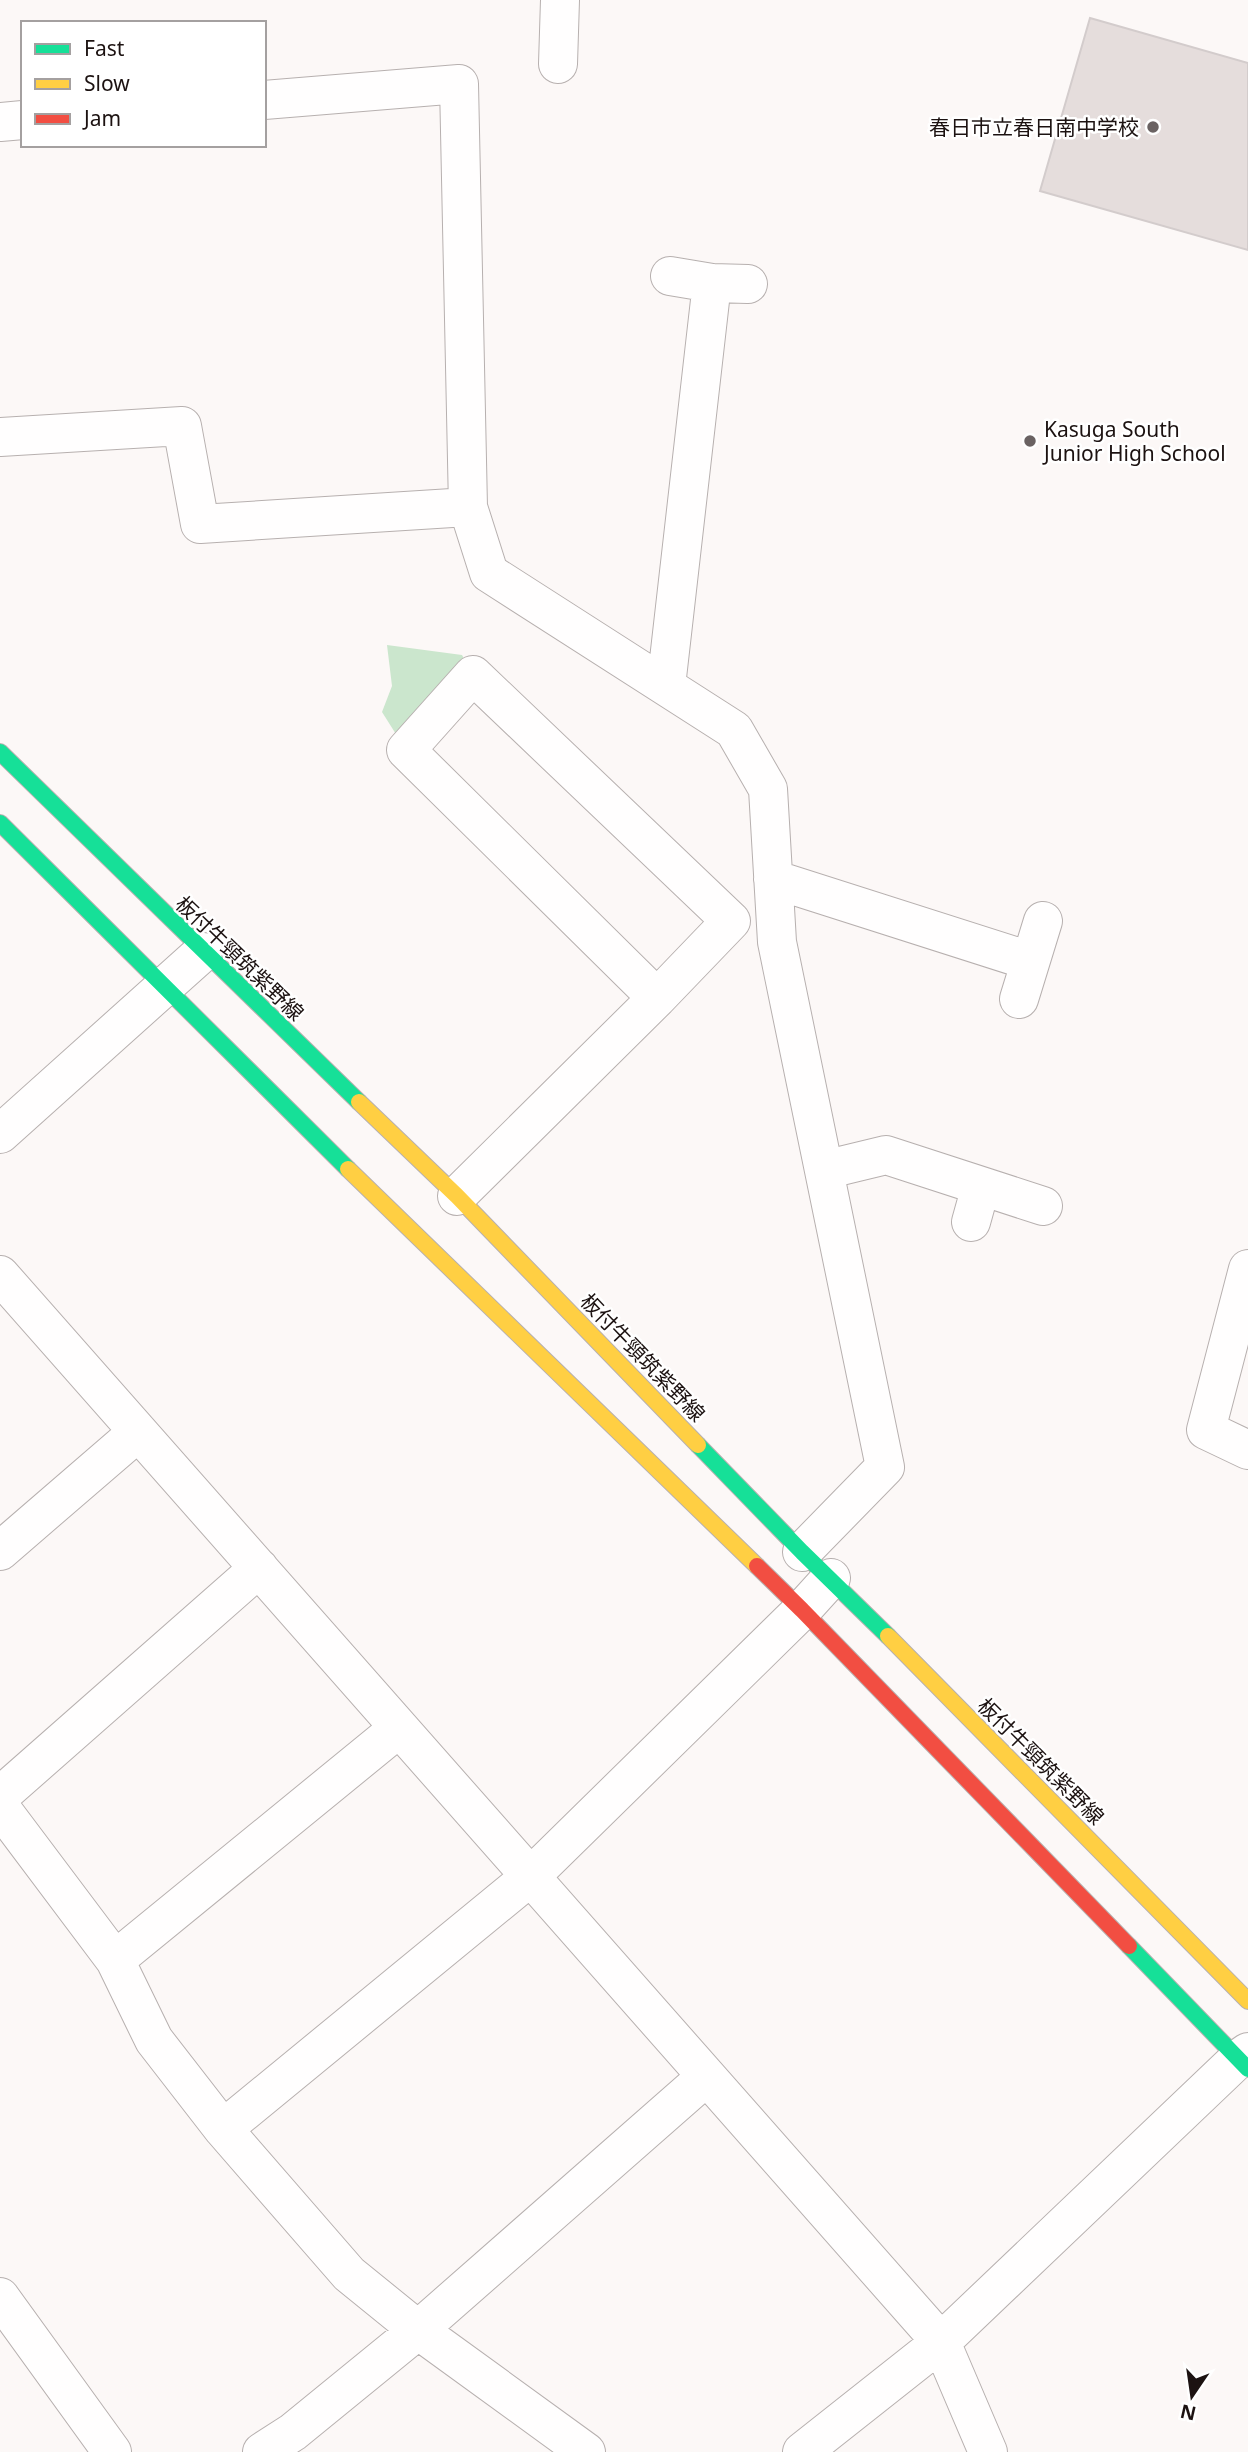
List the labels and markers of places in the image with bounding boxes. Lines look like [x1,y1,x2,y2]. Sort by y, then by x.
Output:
place label: 春日市立春日南中学校 [929,113,1139,141]
marker: 春日市立春日南中学校 [1145,119,1161,135]
place label: Kasuga South Junior High School [1042,415,1226,467]
marker: Kasuga South Junior High School [1022,433,1038,449]

